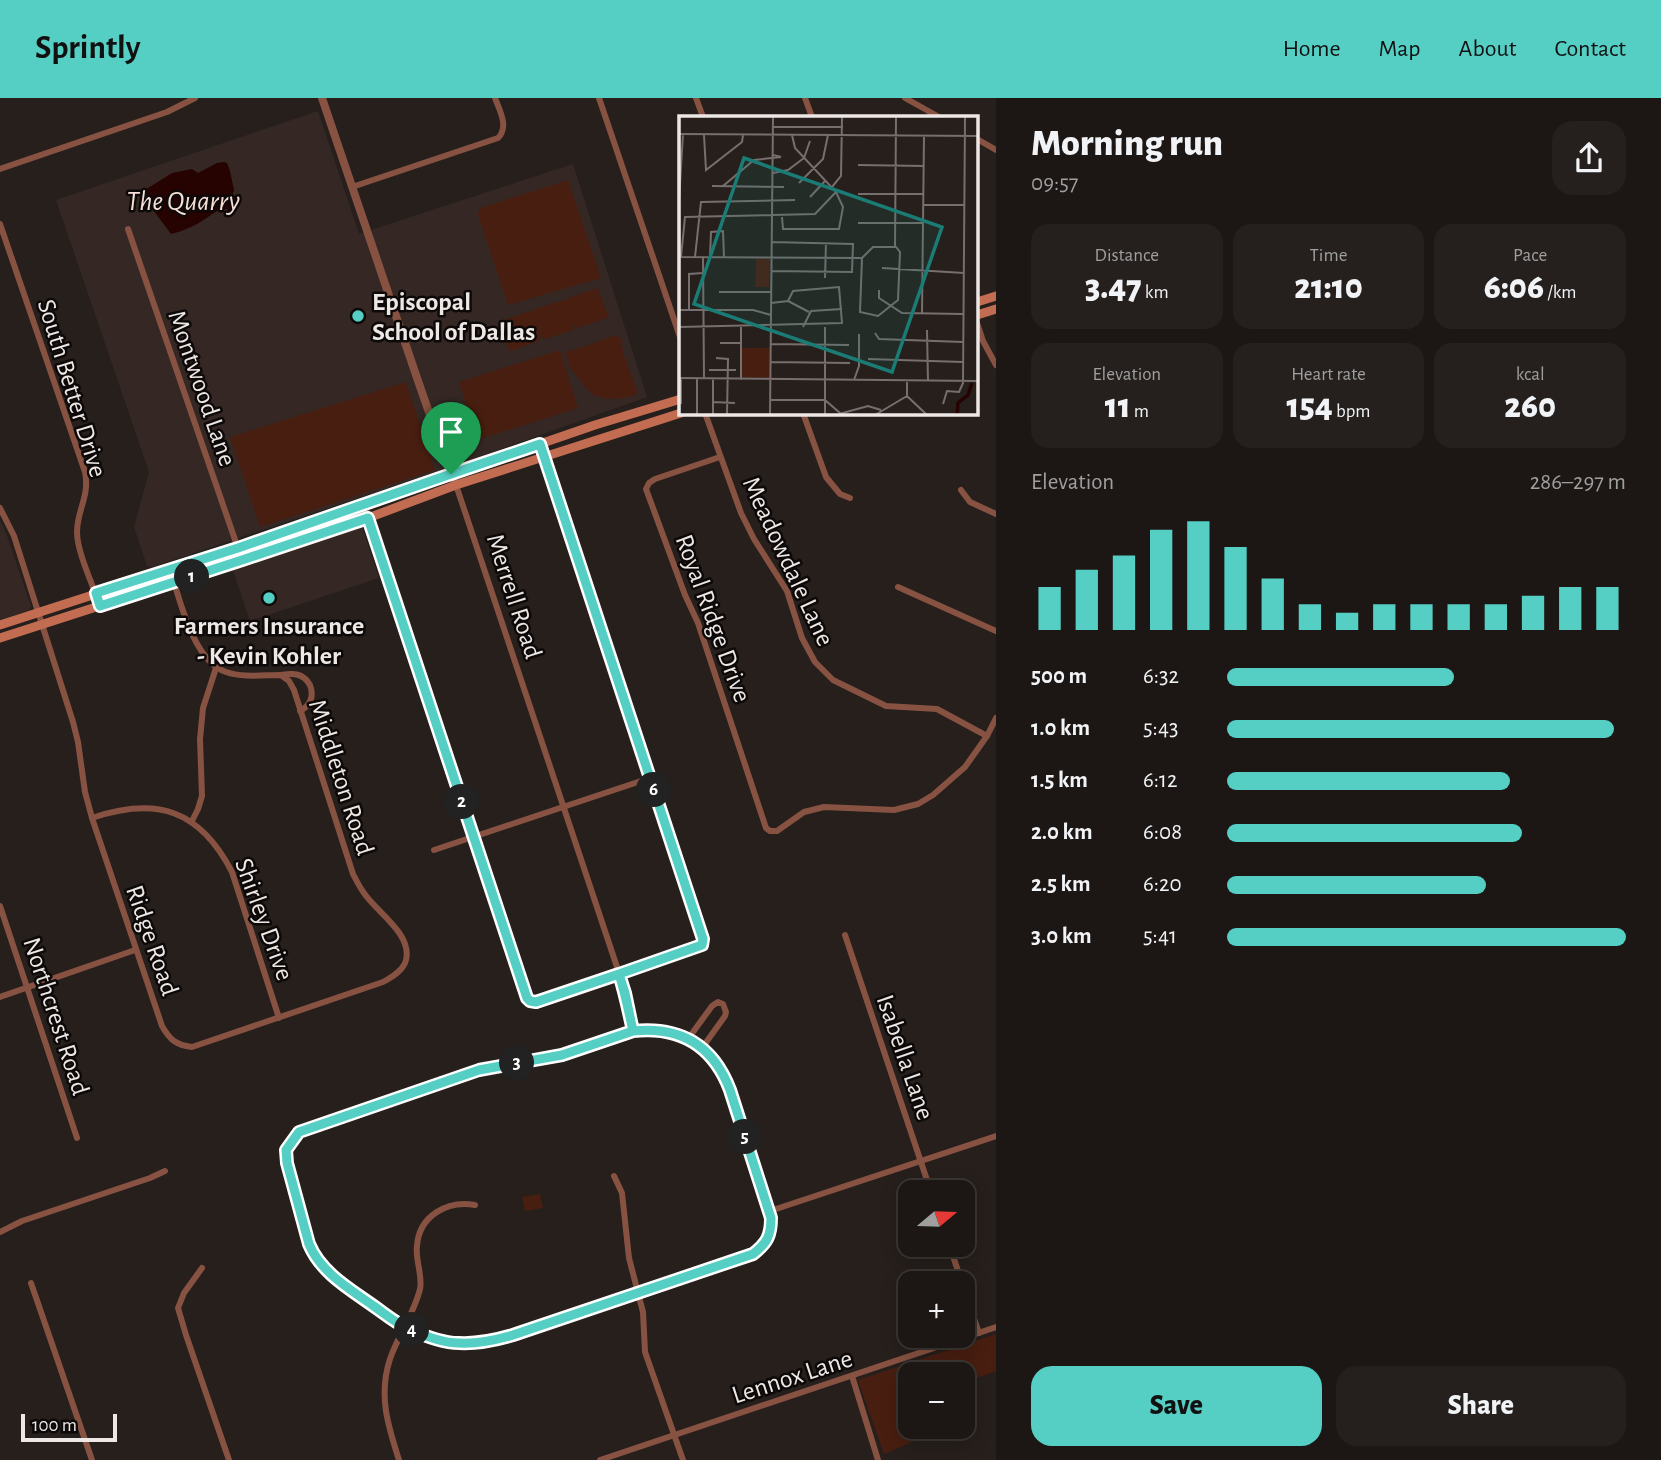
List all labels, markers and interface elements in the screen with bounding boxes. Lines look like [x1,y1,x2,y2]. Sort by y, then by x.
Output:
text: Sprintly [35,32,140,65]
text: Home [1283,37,1341,61]
text: Map [1379,37,1421,61]
text: About [1459,37,1516,61]
text: Contact [1554,37,1626,61]
inset map [679,116,978,415]
button: share [1552,121,1626,195]
text: Morning run [1031,125,1223,163]
text: 09:57 [1031,172,1078,195]
water label: The Quarry [126,188,240,216]
text: Distance [1095,246,1159,265]
text: Time [1310,246,1347,265]
text: Pace [1513,246,1547,265]
text: 3.47 [1085,270,1142,305]
text: 21:10 [1294,270,1363,305]
text: 6:06 [1484,270,1544,305]
text: km [1142,283,1169,302]
text: /km [1544,283,1577,302]
place label: Episcopal School of Dallas [372,289,535,345]
street label: South Better Drive [33,296,111,480]
street label: Montwood Lane [163,307,241,469]
marker: Episcopal School of Dallas [350,308,366,324]
text: Elevation [1092,365,1161,384]
text: Heart rate [1291,365,1366,384]
text: kcal [1516,365,1545,384]
text: 11 [1105,389,1131,424]
text: 154 [1287,389,1333,424]
text: 260 [1504,389,1556,424]
pin [421,402,481,474]
text: m [1131,402,1149,421]
text: bpm [1333,402,1370,421]
icon: arrive [432,413,470,451]
text: Elevation [1031,471,1114,494]
text: 286–297 m [1530,471,1626,494]
street label: Meadowdale Lane [738,473,839,650]
street label: Merrell Road [482,531,546,662]
street label: Royal Ridge Drive [671,531,755,706]
pin: 1 [174,560,210,594]
text: 1 [188,567,195,586]
marker: Farmers Insurance - Kevin Kohler [261,590,277,606]
place label: Farmers Insurance - Kevin Kohler [174,613,364,669]
text: 500 m [1031,665,1087,688]
text: 6:32 [1143,665,1179,688]
street label: Middleton Road [304,696,378,858]
text: 1.0 km [1031,717,1090,740]
text: 5:43 [1143,717,1178,740]
text: 1.5 km [1031,769,1088,792]
text: 6:12 [1143,769,1177,792]
pin: 6 [636,772,672,808]
text: 6 [649,780,658,799]
pin: 2 [444,784,480,820]
text: 2 [457,792,466,811]
text: 2.0 km [1031,821,1093,844]
text: 6:08 [1143,821,1182,844]
street label: Shirley Drive [230,855,298,984]
text: 2.5 km [1031,873,1090,896]
text: 6:20 [1143,873,1182,896]
street label: Ridge Road [121,882,183,999]
text: 3.0 km [1031,925,1092,948]
text: 5:41 [1143,925,1177,948]
street label: Northcrest Road [18,934,94,1098]
street label: Isabella Lane [872,991,939,1123]
pin: 3 [500,1046,534,1080]
text: 3 [512,1053,521,1072]
pin: 5 [728,1119,762,1154]
text: 5 [740,1127,749,1146]
north arrow [898,1180,975,1256]
map controls [898,1180,975,1439]
button: + [898,1271,975,1348]
pin: 4 [394,1312,430,1348]
text: 4 [407,1320,416,1339]
street label: Lennox Lane [729,1345,856,1409]
button: − [898,1362,975,1439]
button: Save [1031,1366,1322,1446]
button: Share [1336,1366,1626,1446]
scale bar [21,1411,117,1443]
text: 100 m [32,1416,77,1435]

